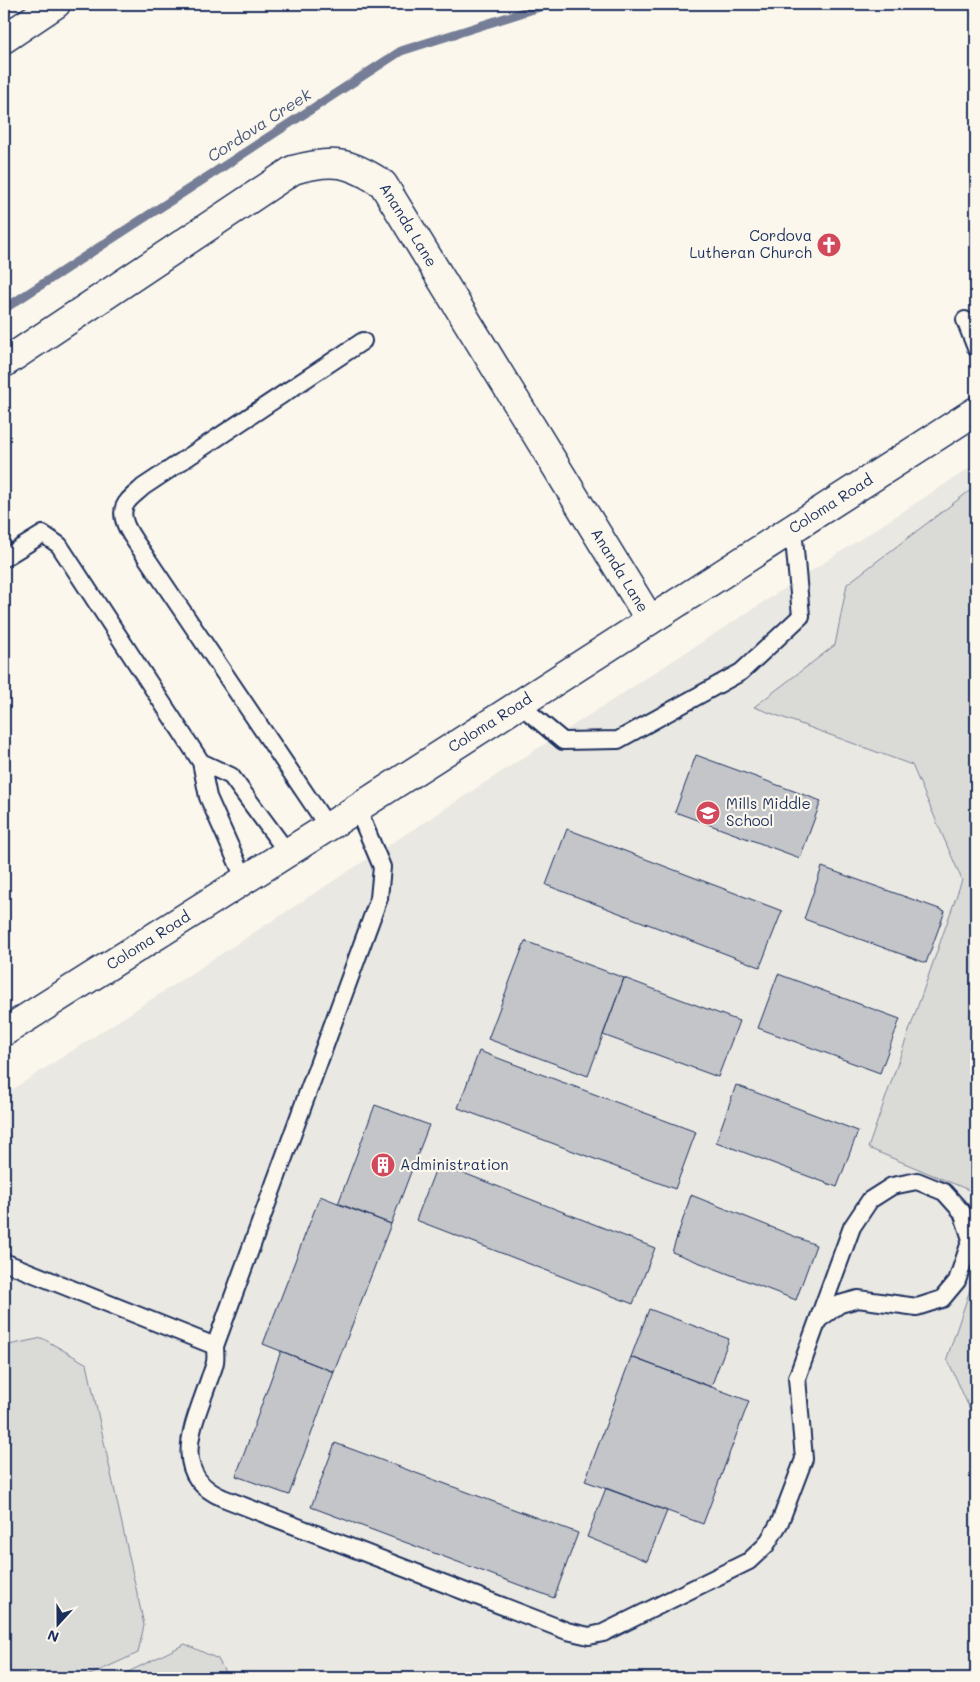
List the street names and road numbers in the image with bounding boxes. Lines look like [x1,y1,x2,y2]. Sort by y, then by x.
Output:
street label: Ananda Lane [376,179,442,270]
street label: Coloma Road [785,469,876,538]
street label: Ananda Lane [587,524,654,616]
street label: Coloma Road [444,688,535,756]
street label: Coloma Road [102,906,194,974]

